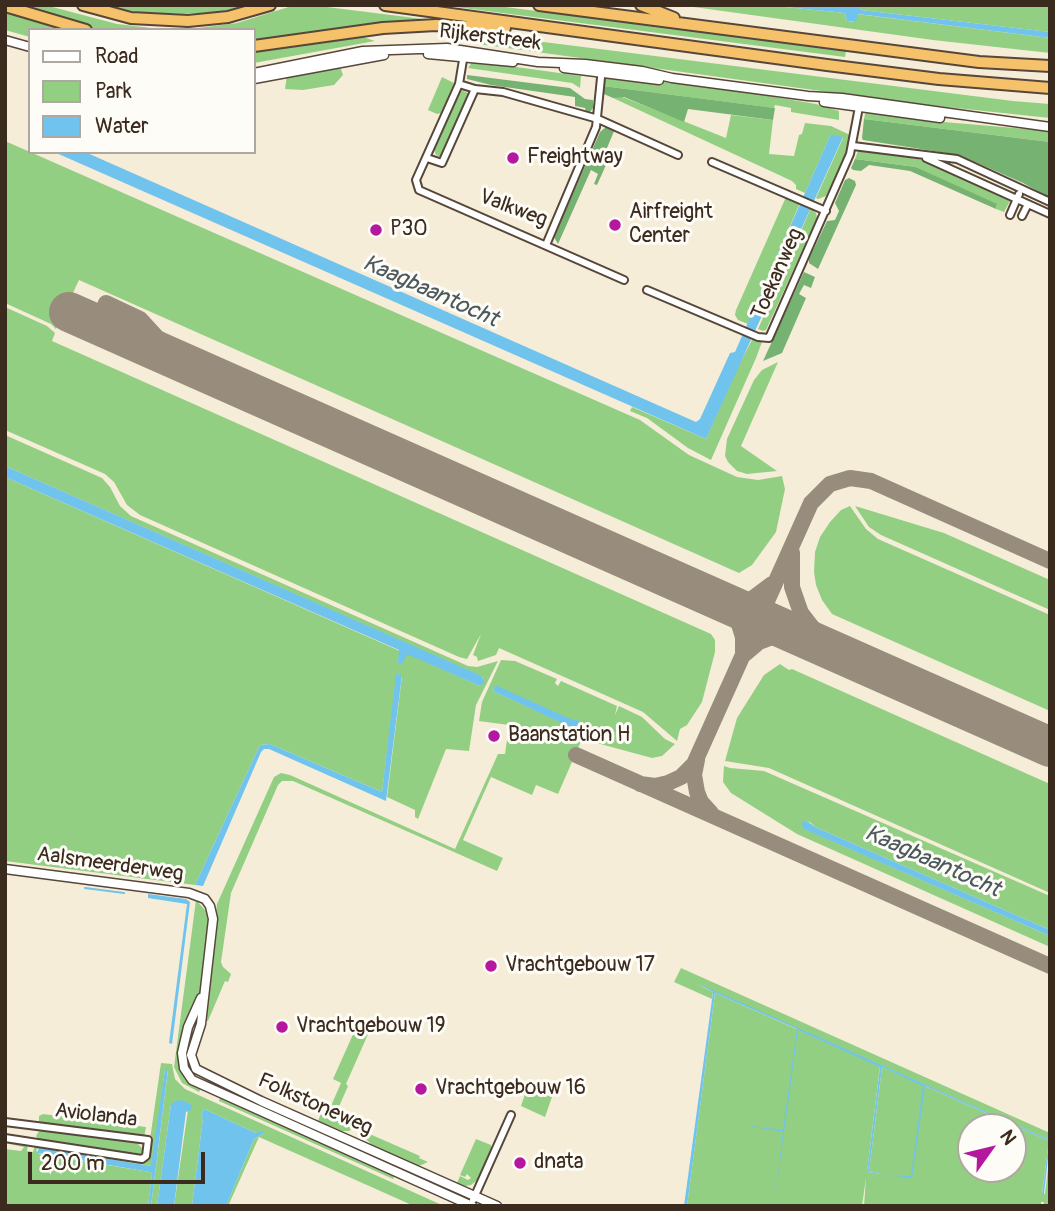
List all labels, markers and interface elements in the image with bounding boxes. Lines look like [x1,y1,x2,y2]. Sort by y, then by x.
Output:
street label: Rijkerstreek [438,19,542,57]
legend [28,28,256,154]
text: Road [95,43,139,70]
text: Park [95,78,132,105]
text: Water [95,113,148,140]
place label: Freightway [527,145,623,171]
marker: Freightway [505,150,521,166]
street label: Valkweg [475,184,551,234]
place label: Airfreight Center [629,200,713,250]
place label: P30 [390,217,428,243]
marker: Airfreight Center [607,217,623,233]
marker: P30 [368,222,384,238]
street label: Toekanweg [747,224,809,324]
water label: Kaagbaantocht [358,250,502,334]
place label: Baanstation H [508,723,630,749]
marker: Baanstation H [486,728,502,744]
water label: Kaagbaantocht [860,820,1004,904]
street label: Aalsmeerderweg [35,842,185,888]
place label: Vrachtgebouw 17 [505,953,655,979]
marker: Vrachtgebouw 17 [483,958,499,974]
place label: Vrachtgebouw 19 [296,1014,446,1040]
marker: Vrachtgebouw 19 [274,1019,290,1035]
street label: Folkstoneweg [254,1069,376,1141]
place label: Vrachtgebouw 16 [435,1076,586,1102]
marker: Vrachtgebouw 16 [413,1081,429,1097]
street label: Aviolanda [53,1098,139,1134]
north arrow [957,1113,1027,1183]
text: N [994,1125,1021,1149]
scale bar [32,1138,208,1182]
text: 200 m [41,1150,105,1177]
place label: dnata [534,1150,584,1176]
marker: dnata [512,1155,528,1171]

